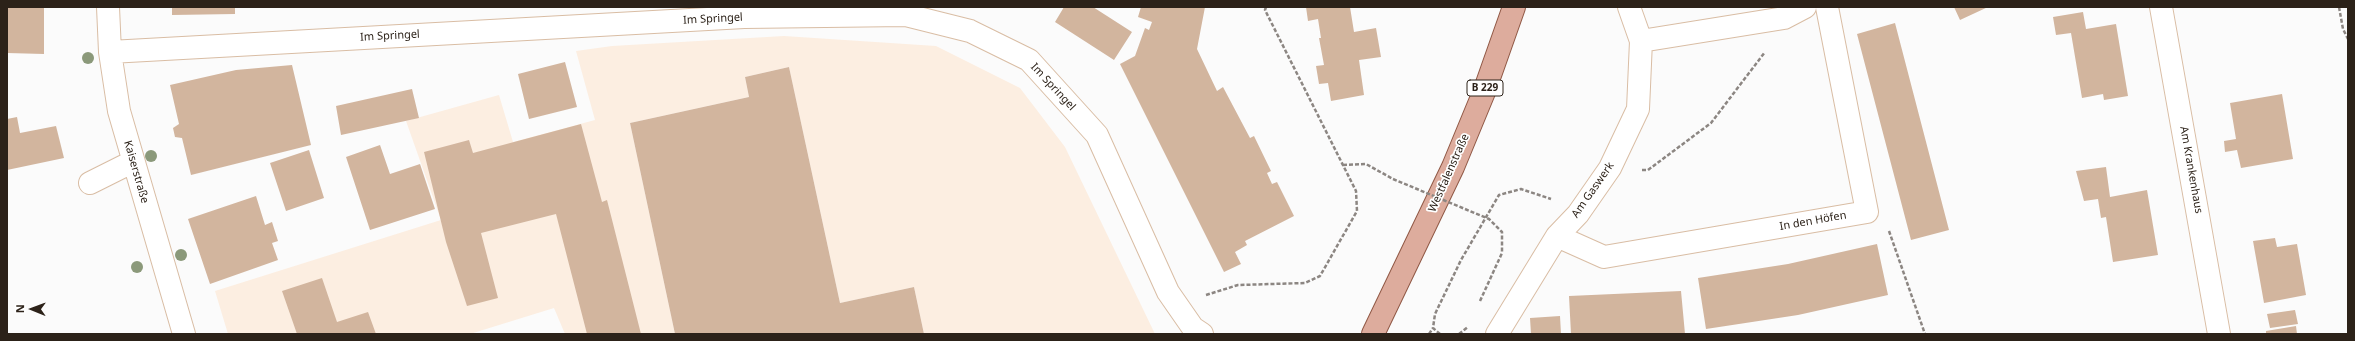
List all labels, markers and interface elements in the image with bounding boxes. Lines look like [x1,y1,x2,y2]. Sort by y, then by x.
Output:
street label: Im Springel [683,11,743,27]
street label: Im Springel [360,28,420,44]
street label: Im Springel [1028,61,1078,113]
road number: B 229 [1467,80,1503,96]
street label: Am Krankenhaus [2177,125,2205,215]
street label: Westfalenstraße [1426,132,1472,214]
street label: Kaiserstraße [121,139,151,205]
street label: Am Gaswerk [1569,160,1617,220]
street label: In den Höfen [1779,209,1847,233]
north arrow [12,289,52,329]
text: N [12,304,27,313]

